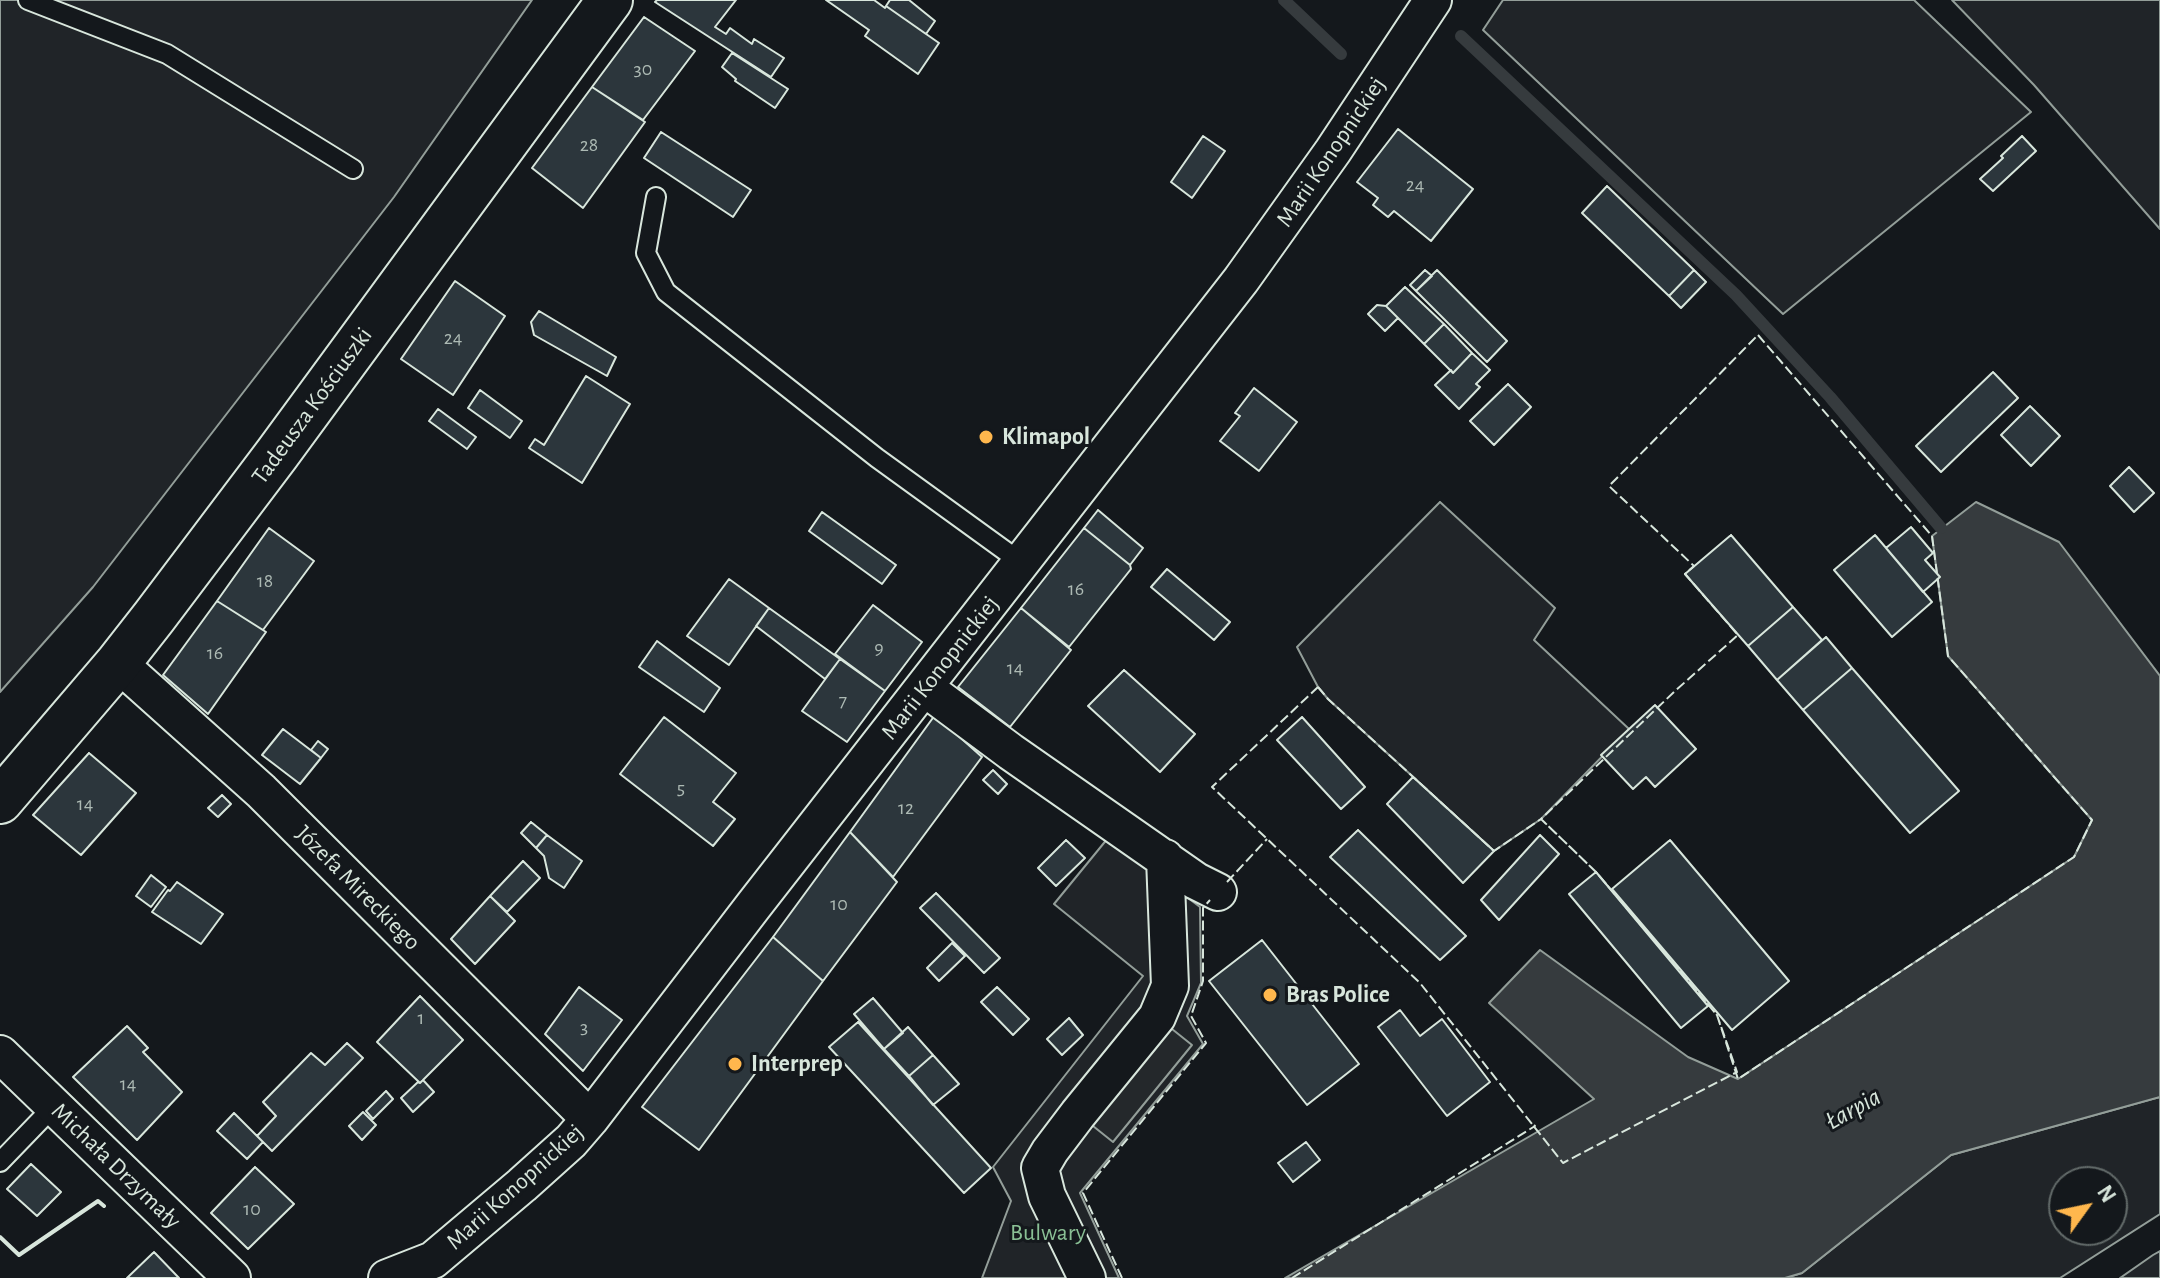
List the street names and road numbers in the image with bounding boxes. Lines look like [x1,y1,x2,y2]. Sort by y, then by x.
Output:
street label: Marii Konopnickiej [1270,72,1392,232]
street label: Tadeusza Kościuszki [245,322,379,490]
street label: Marii Konopnickiej [875,590,1005,746]
street label: Józefa Mireckiego [290,820,426,956]
street label: Michała Drzymały [45,1097,187,1235]
street label: Marii Konopnickiej [440,1118,590,1256]

